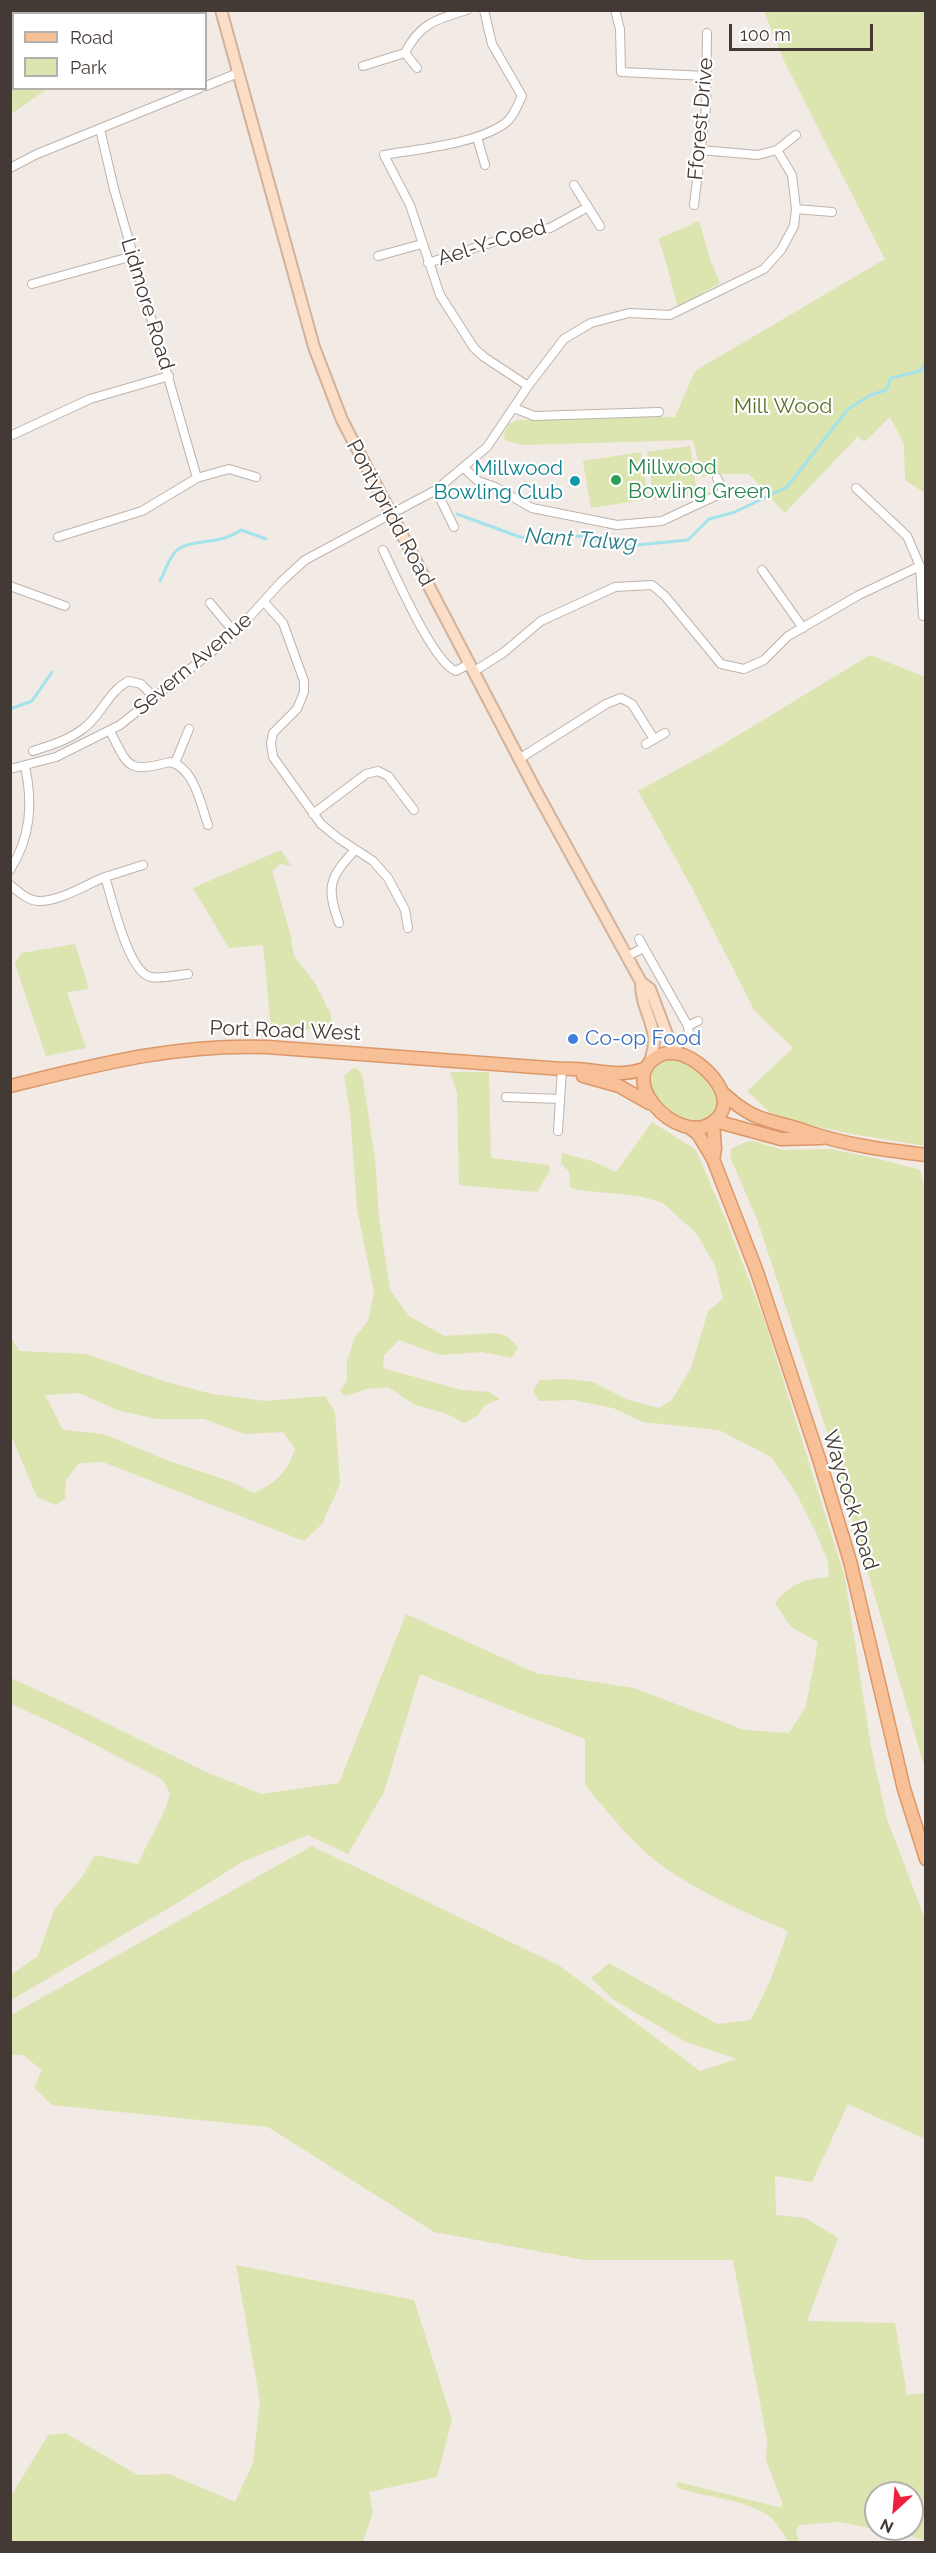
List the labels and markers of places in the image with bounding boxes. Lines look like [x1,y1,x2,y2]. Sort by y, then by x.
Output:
place label: Millwood Bowling Green [628,455,771,505]
place label: Millwood Bowling Club [433,456,563,506]
marker: Millwood Bowling Green [609,473,623,487]
marker: Millwood Bowling Club [568,474,582,488]
place label: Co-op Food [585,1026,701,1052]
marker: Co-op Food [566,1032,580,1046]

